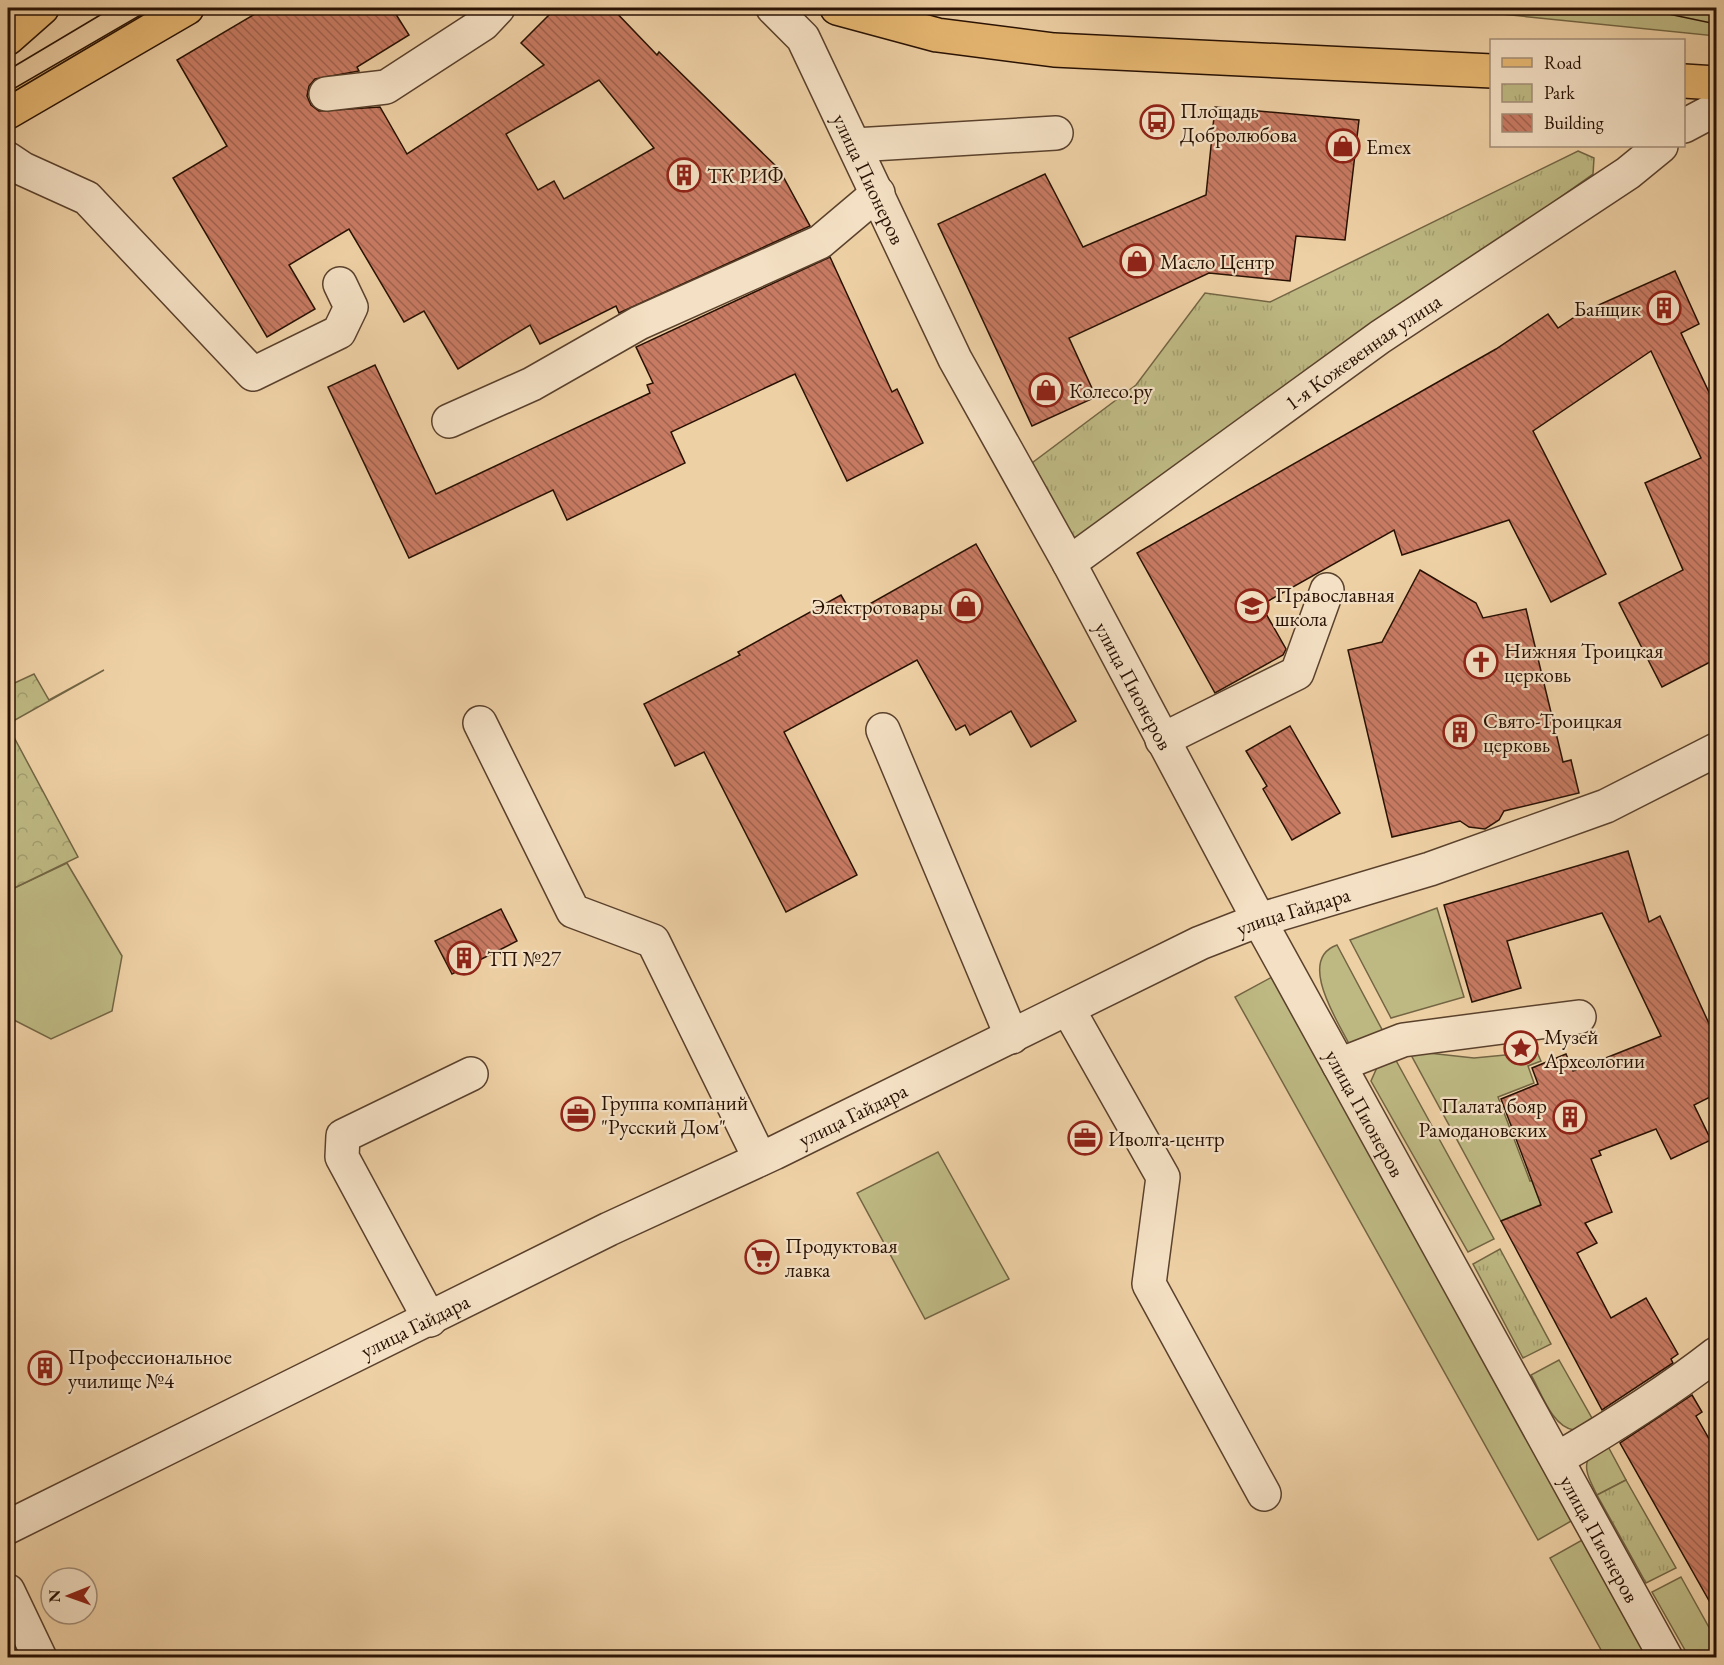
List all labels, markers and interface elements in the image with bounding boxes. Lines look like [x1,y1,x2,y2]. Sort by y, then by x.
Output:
legend [1490,39,1685,147]
text: Road [1544,51,1583,74]
text: Park [1544,81,1575,104]
place label: Площадь Добролюбова [1180,97,1298,148]
bus stop icon: Площадь Добролюбова [1139,104,1175,140]
street label: улица Пионеров [827,109,912,248]
text: Building [1544,111,1604,134]
shop icon: Emex [1325,128,1361,164]
place label: Emex [1366,133,1411,160]
building icon: ТК РИФ [666,157,702,193]
place label: ТК РИФ [707,162,784,189]
shop icon: Масло Центр [1119,243,1155,279]
place label: Масло Центр [1160,248,1275,275]
street label: 1-я Кожевенная улица [1279,287,1447,416]
building icon: Банщик [1646,290,1682,326]
place label: Банщик [1574,295,1641,322]
shop icon: Колесо.ру [1028,372,1064,408]
place label: Колесо.ру [1069,377,1154,404]
place label: Православная школа [1275,581,1395,632]
shop icon: Электротовары [948,588,984,624]
school or university icon: Православная школа [1234,588,1270,624]
place label: Электротовары [812,593,943,620]
street label: улица Пионеров [1089,617,1179,754]
place label: Нижняя Троицкая церковь [1504,637,1663,688]
church icon: Нижняя Троицкая церковь [1463,644,1499,680]
place label: Свято-Троицкая церковь [1483,707,1622,758]
building icon: Свято-Троицкая церковь [1442,714,1478,750]
street label: улица Гайдара [1232,880,1354,941]
building icon: ТП №27 [446,940,482,976]
place label: ТП №27 [487,945,562,972]
place label: Музей Археологии [1543,1023,1645,1074]
place icon: Музей Археологии [1503,1030,1539,1066]
street label: улица Пионеров [1319,1044,1411,1181]
street label: улица Гайдара [794,1076,912,1153]
place label: Группа компаний "Русский Дом" [601,1089,748,1140]
place label: Палата бояр Рамодановских [1419,1092,1547,1143]
office icon: Группа компаний "Русский Дом" [560,1096,596,1132]
building icon: Палата бояр Рамодановских [1552,1099,1588,1135]
office icon: Иволга-центр [1067,1120,1103,1156]
place label: Иволга-центр [1108,1125,1225,1152]
place label: Продуктовая лавка [785,1232,898,1283]
supermarket icon: Продуктовая лавка [744,1239,780,1275]
street label: улица Гайдара [356,1287,474,1364]
place label: Профессиональное училище №4 [68,1343,232,1394]
building icon: Профессиональное училище №4 [27,1350,63,1386]
street label: улица Пионеров [1554,1470,1646,1607]
north arrow [39,1566,99,1626]
text: N [44,1590,65,1603]

